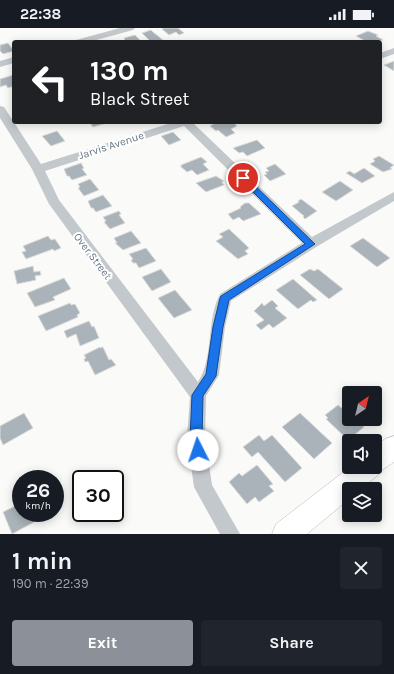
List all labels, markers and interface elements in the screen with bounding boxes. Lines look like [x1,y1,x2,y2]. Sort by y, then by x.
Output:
text: 22:38 [20,5,61,23]
text: 130 m [90,54,169,87]
icon: left [24,56,76,108]
text: Black Street [90,88,189,110]
street label: Jarvis Avenue [77,129,146,162]
pin [226,161,260,195]
icon: arrive [232,167,254,189]
street label: Over Street [71,230,114,282]
north arrow [342,386,382,426]
map controls [342,386,382,522]
position arrow [177,429,219,471]
button: sound [342,434,382,474]
speed limit sign: 30 [72,470,124,522]
text: 26 [26,479,50,502]
button: layers [342,482,382,522]
text: km/h [25,500,51,512]
text: 1 min [12,547,72,575]
button: close [340,547,382,589]
text: 190 m · 22:39 [12,576,89,591]
button: Exit [12,620,193,666]
button: Share [201,620,382,666]

